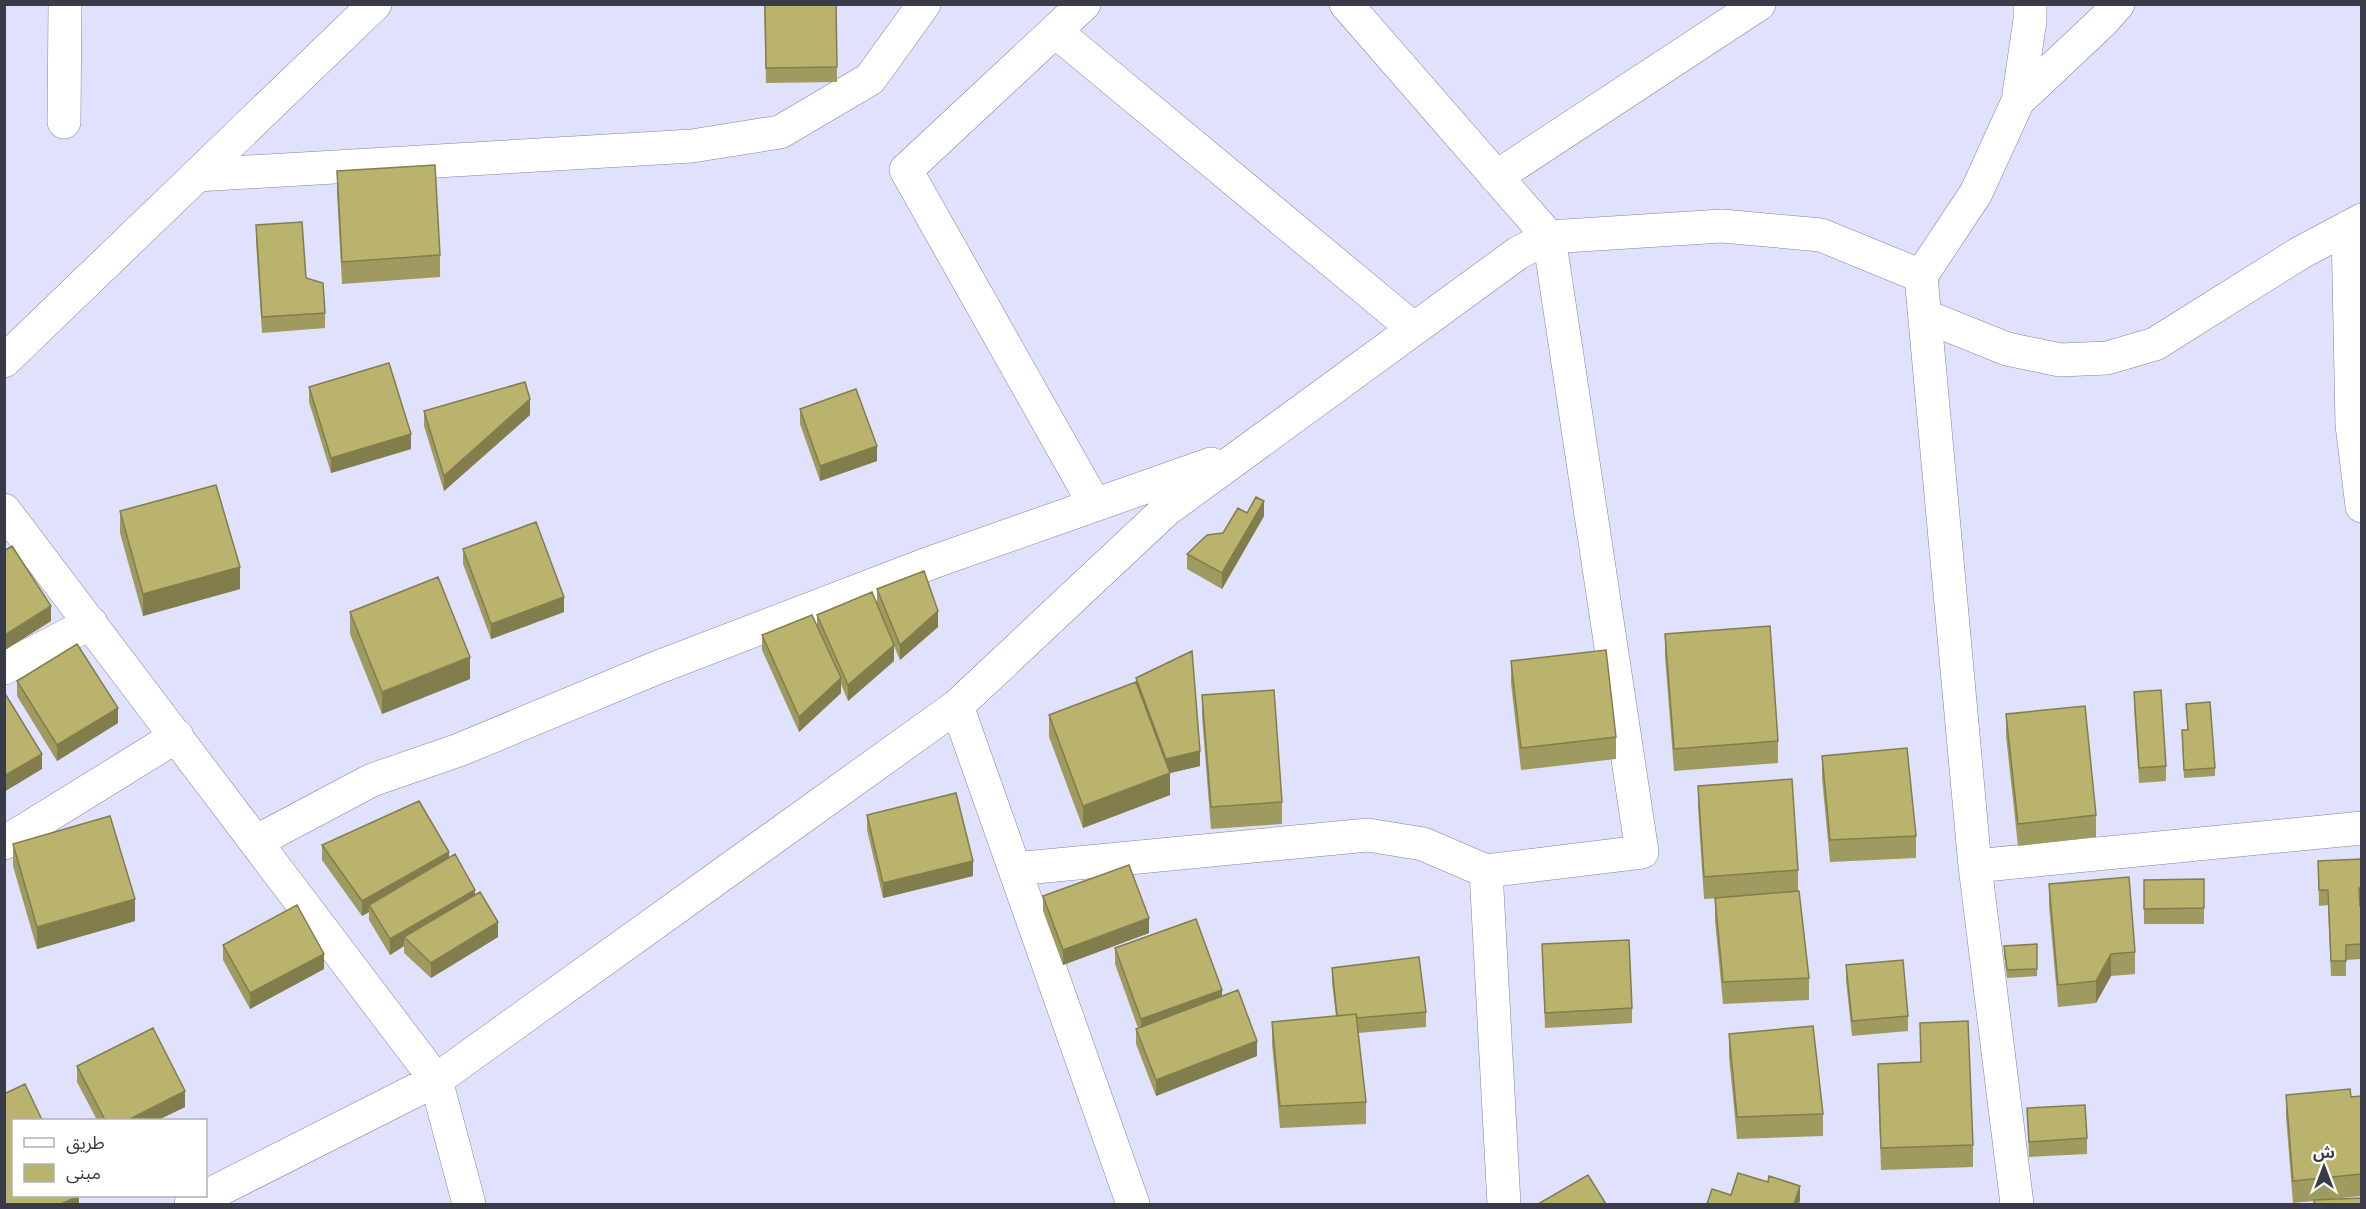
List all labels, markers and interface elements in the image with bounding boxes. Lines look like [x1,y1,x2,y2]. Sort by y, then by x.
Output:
legend [12,1119,207,1197]
text: طريق [66,1132,105,1154]
north arrow [2294,1137,2354,1197]
text: ش [2313,1143,2335,1162]
text: مبنى [66,1162,101,1184]

